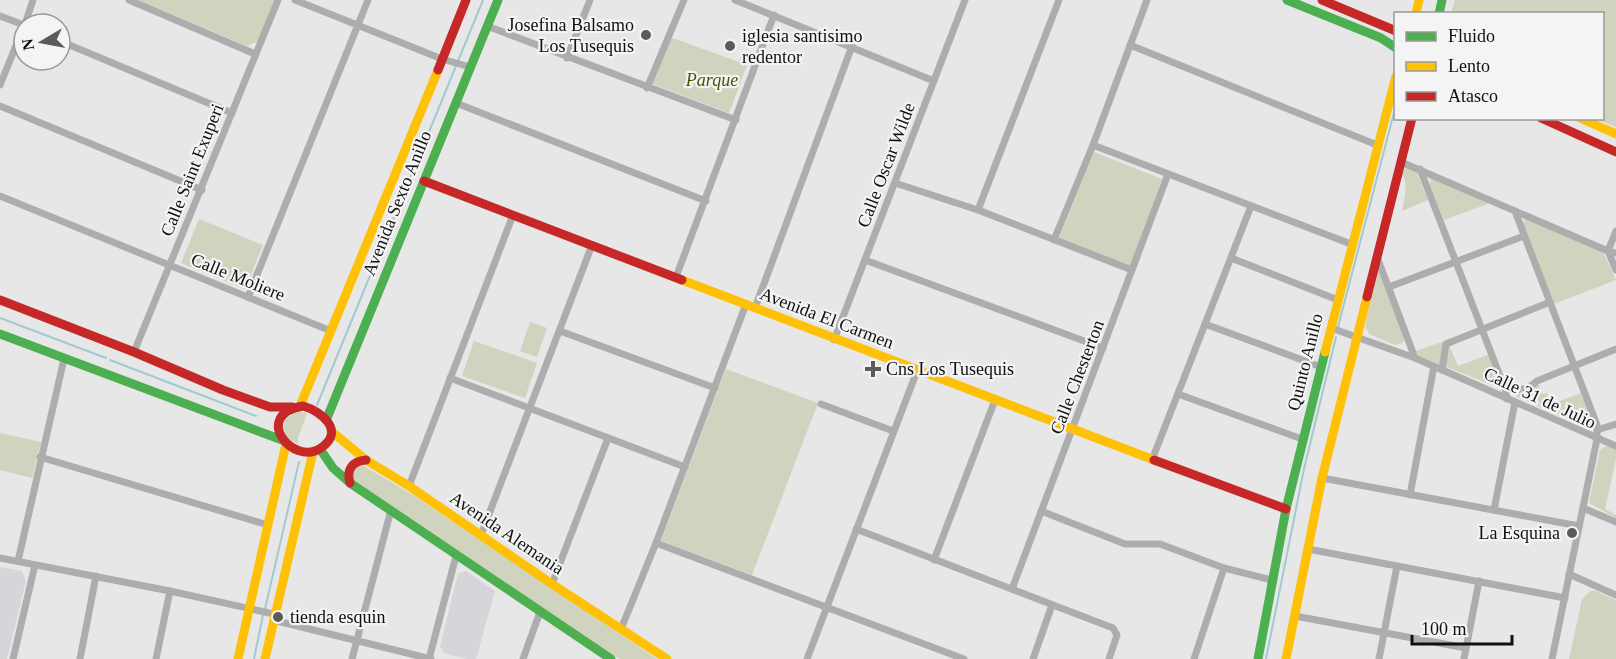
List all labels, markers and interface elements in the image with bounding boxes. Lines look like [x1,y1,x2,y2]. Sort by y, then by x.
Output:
north arrow [12,12,72,72]
legend [1394,12,1604,120]
place label: Josefina Balsamo Los Tusequis [508,15,634,56]
place label: iglesia santisimo redentor [742,26,863,67]
text: Fluido [1448,26,1495,46]
marker: Josefina Balsamo Los Tusequis [639,28,653,42]
text: N [18,37,37,52]
marker: iglesia santisimo redentor [723,39,737,53]
text: Lento [1448,56,1490,76]
park label: Parque [685,70,738,90]
text: Atasco [1448,86,1498,106]
street label: Calle Oscar Wilde [853,100,919,230]
street label: Calle Saint Exuperi [156,101,228,239]
street label: Avenida Sexto Anillo [359,128,435,278]
street label: Calle Moliere [188,249,288,305]
street label: Avenida El Carmen [757,283,897,353]
street label: Quinto Anillo [1283,311,1327,413]
street label: Calle Chesterton [1046,317,1108,437]
place label: Cns Los Tusequis [886,359,1014,379]
marker: Cns Los Tusequis [864,360,882,378]
street label: Calle 31 de Julio [1481,363,1599,433]
street label: Avenida Alemania [446,487,568,579]
place label: La Esquina [1479,523,1560,543]
marker: La Esquina [1565,526,1579,540]
place label: tienda esquin [290,607,385,627]
scale bar [1412,608,1512,646]
marker: tienda esquin [271,610,285,624]
text: 100 m [1421,619,1467,639]

